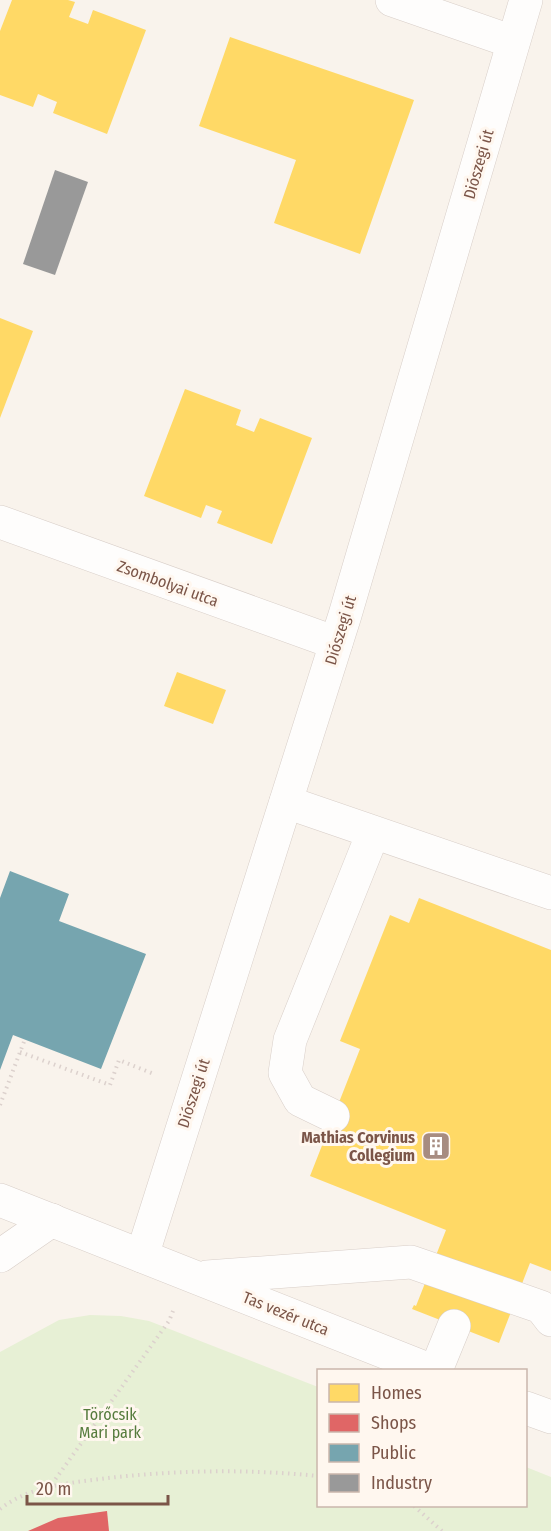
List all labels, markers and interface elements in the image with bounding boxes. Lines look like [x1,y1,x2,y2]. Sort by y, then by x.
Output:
street label: Diószegi út [459,126,498,201]
street label: Zsombolyai utca [115,556,221,611]
street label: Diószegi út [321,592,360,667]
street label: Diószegi út [173,1055,214,1130]
place label: Mathias Corvinus Collegium [301,1128,415,1165]
building icon: Mathias Corvinus Collegium [420,1130,452,1162]
street label: Tas vezér utca [240,1288,332,1339]
legend [317,1369,527,1507]
text: Homes [371,1382,422,1404]
park label: Törőcsik Mari park [79,1405,141,1442]
text: Shops [371,1412,416,1434]
text: Public [371,1442,416,1464]
scale bar [27,1468,168,1506]
text: Industry [371,1472,432,1494]
text: 20 m [36,1478,71,1500]

